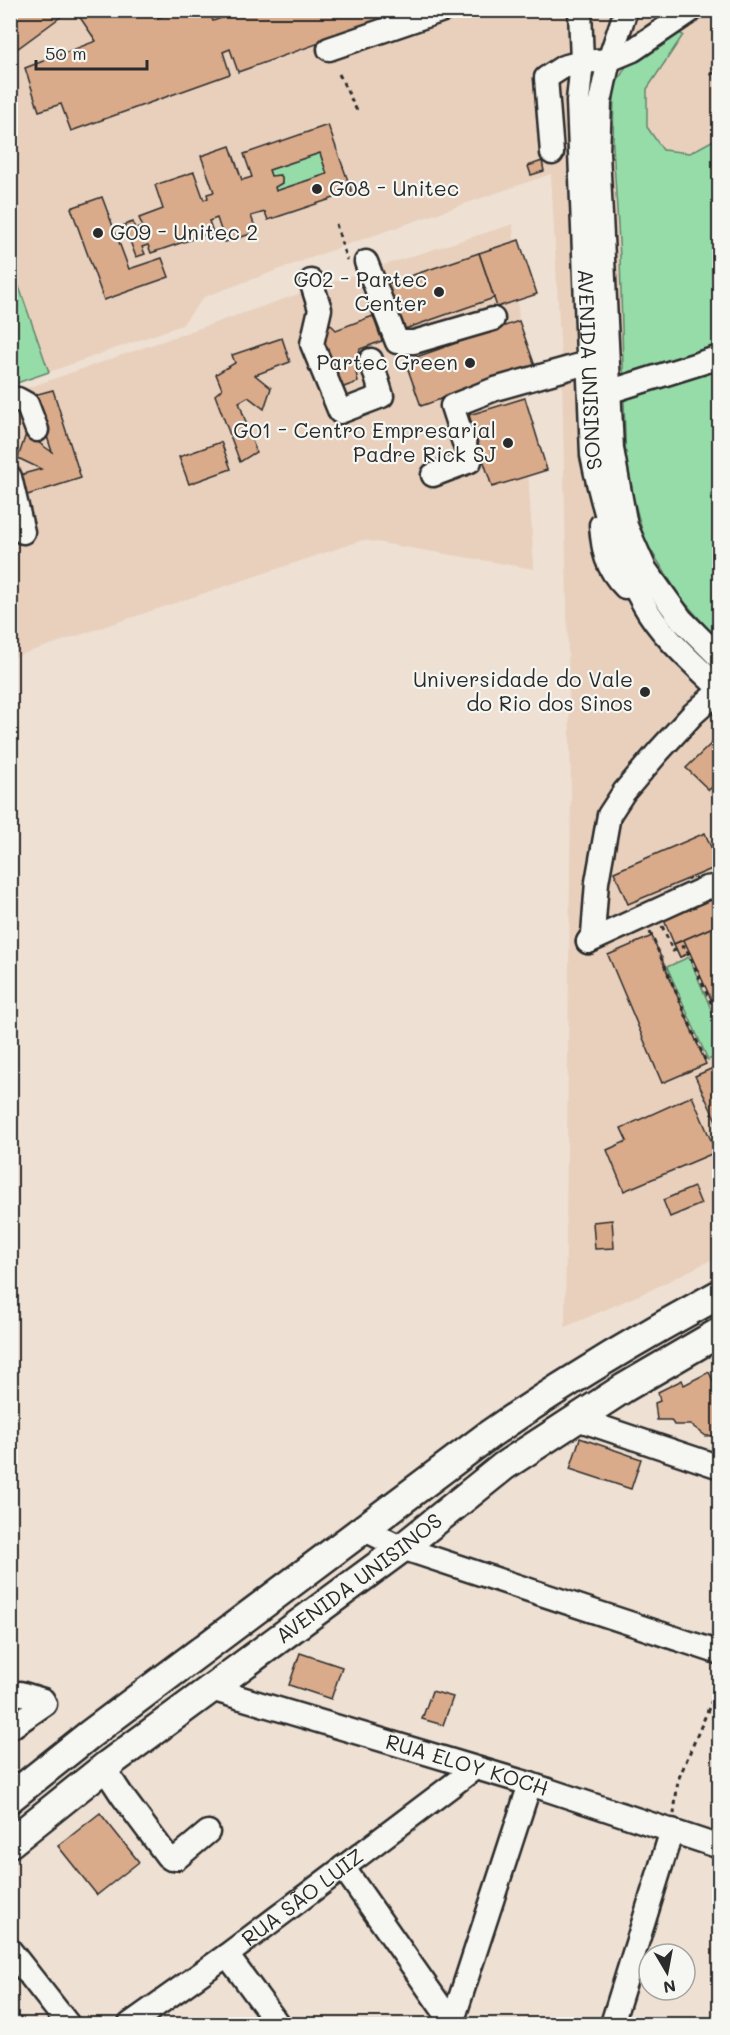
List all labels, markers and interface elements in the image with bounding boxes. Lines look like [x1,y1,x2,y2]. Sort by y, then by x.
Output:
scale bar [36,33,147,71]
text: 50 m [45,41,87,65]
place label: G08 - Unitec [329,174,459,201]
marker: G08 - Unitec [310,182,324,196]
place label: G09 - Unitec 2 [110,218,258,245]
marker: G09 - Unitec 2 [91,226,105,240]
place label: G02 - Partec Center [293,265,427,316]
street label: AVENIDA UNISINOS [573,268,610,472]
marker: G02 - Partec Center [432,285,446,299]
place label: Partec Green [317,348,458,375]
marker: Partec Green [463,356,477,370]
place label: G01 - Centro Empresarial Padre Rick SJ [233,416,496,467]
marker: G01 - Centro Empresarial Padre Rick SJ [501,436,515,450]
place label: Universidade do Vale do Rio dos Sinos [413,665,633,716]
marker: Universidade do Vale do Rio dos Sinos [638,685,652,699]
street label: AVENIDA UNISINOS [270,1506,447,1649]
street label: RUA ELOY KOCH [383,1727,552,1801]
street label: RUA SÃO LUIZ [236,1842,368,1951]
north arrow [637,1942,697,2002]
text: N [662,1976,678,1999]

